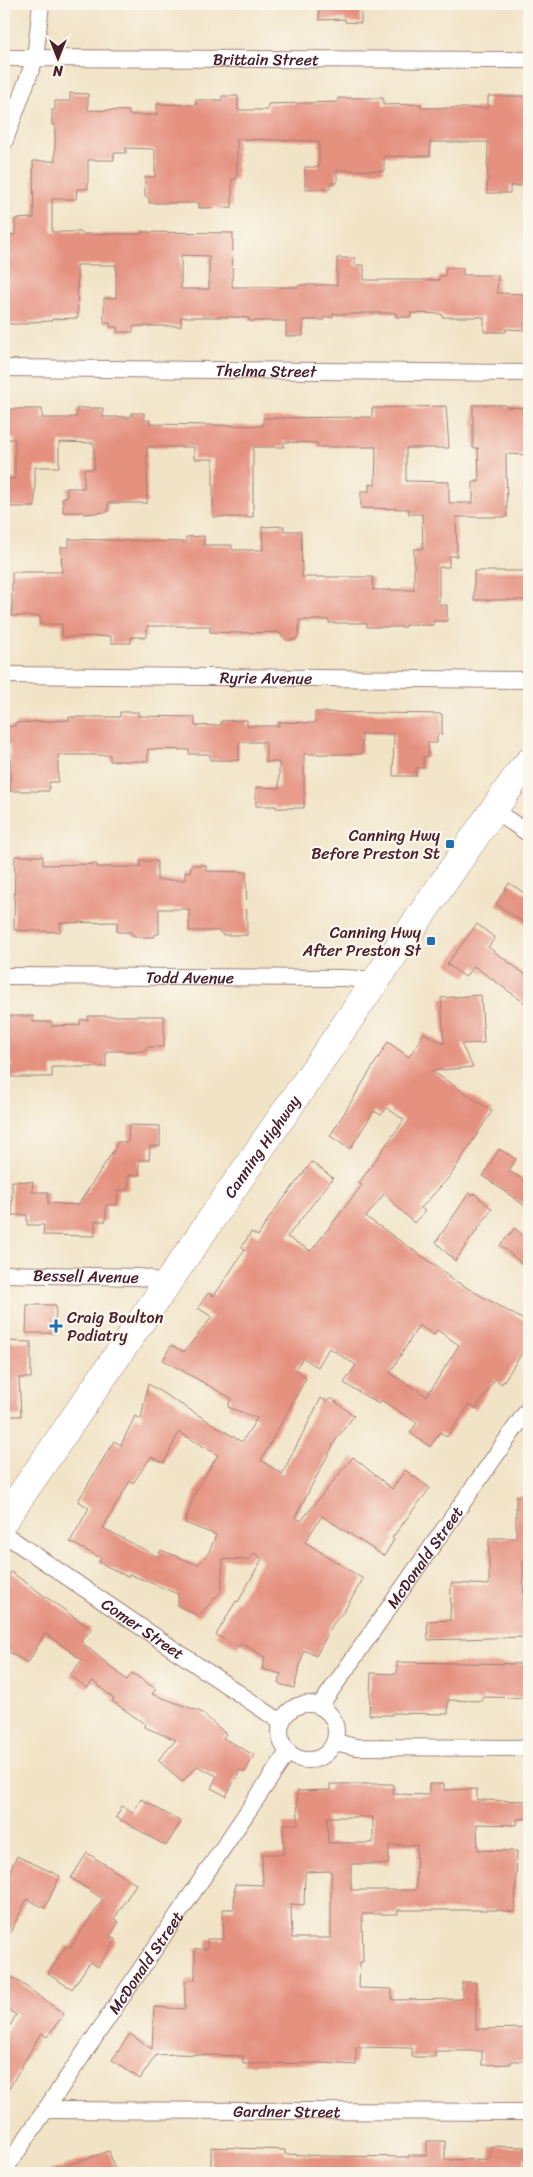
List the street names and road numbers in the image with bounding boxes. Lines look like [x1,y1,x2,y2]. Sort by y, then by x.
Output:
street label: Brittain Street [213,45,319,74]
street label: Thelma Street [216,356,317,386]
street label: Ryrie Avenue [220,663,312,693]
street label: Todd Avenue [146,963,234,992]
street label: Canning Highway [216,1088,309,1204]
street label: Bessell Avenue [33,1261,139,1292]
street label: McDonald Street [379,1500,471,1615]
street label: Comer Street [95,1590,190,1668]
street label: McDonald Street [100,1905,191,2020]
street label: Gardner Street [233,2097,341,2126]

